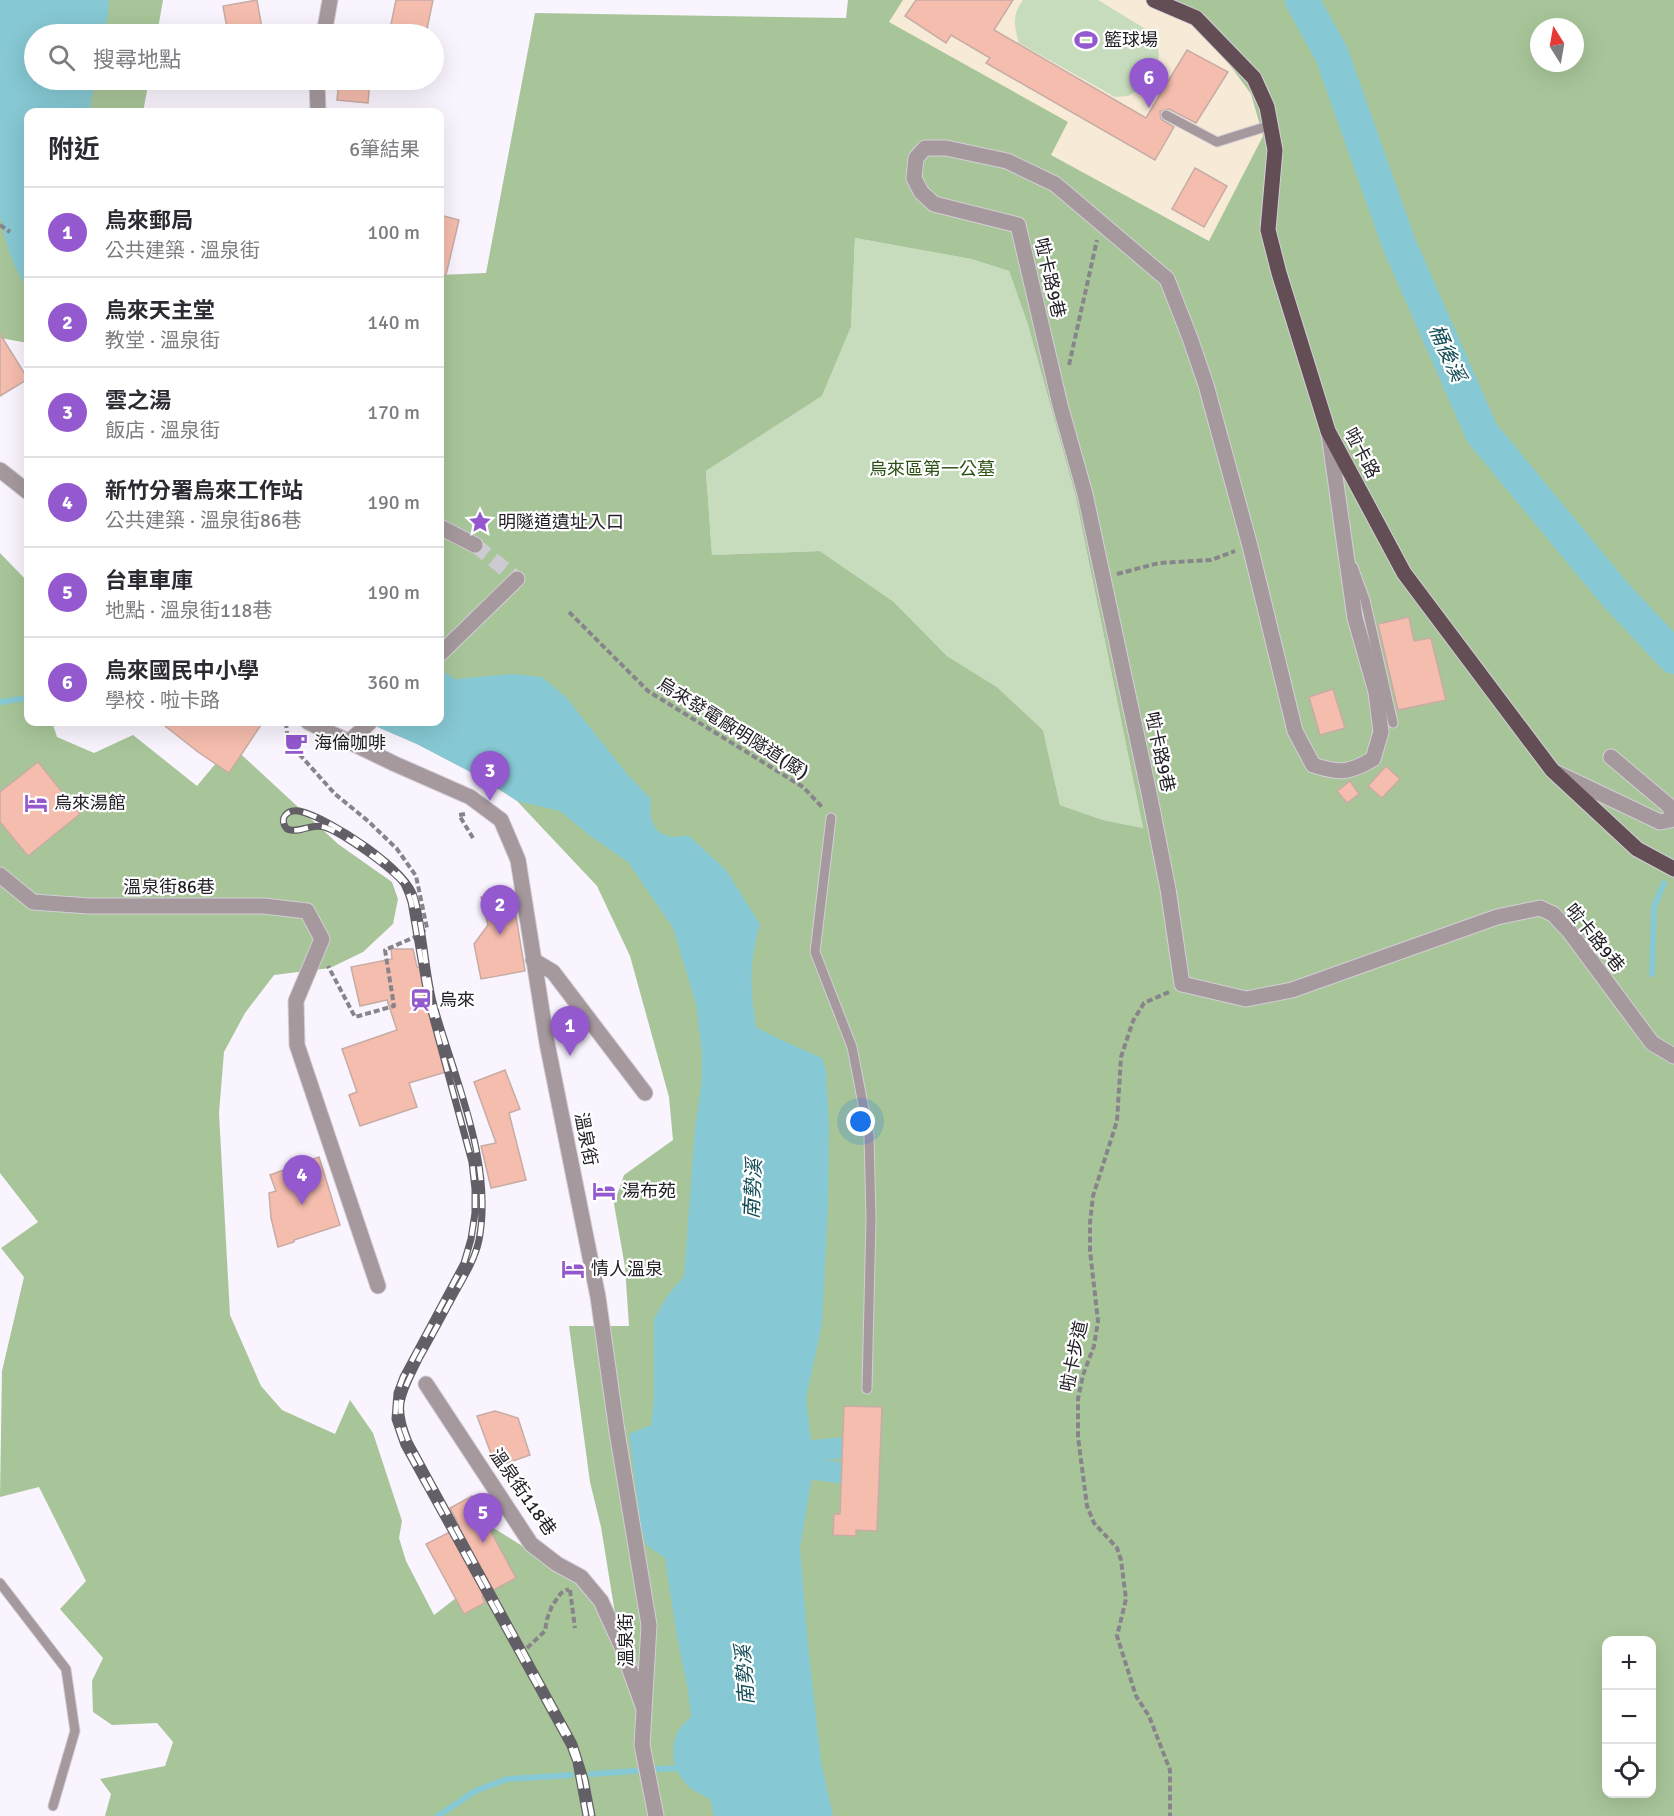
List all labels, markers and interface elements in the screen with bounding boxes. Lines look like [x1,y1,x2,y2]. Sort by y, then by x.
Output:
north arrow [1530,18,1584,72]
search box [24,24,444,90]
sports icon: 籃球場 [1073,27,1099,53]
place label: 籃球場 [1104,29,1158,51]
icon: search [45,41,78,74]
text: 搜尋地點 [93,46,181,73]
pin: 6 [1130,58,1168,108]
text: 附近 [48,134,100,166]
text: 6筆結果 [349,137,420,162]
text: 烏來郵局 [105,207,193,234]
text: 1 [62,220,73,245]
text: 100 m [367,220,420,245]
street label: 啦卡路9巷 [1030,236,1070,320]
text: 公共建築 · 溫泉街 [105,238,260,263]
text: 烏來天主堂 [105,297,215,324]
text: 2 [62,310,73,335]
text: 140 m [367,310,420,335]
water label: 桶後溪 [1423,321,1472,388]
text: 教堂 · 溫泉街 [105,328,220,353]
text: 雲之湯 [105,387,171,414]
text: 3 [62,400,73,425]
text: 170 m [367,400,420,425]
text: 飯店 · 溫泉街 [105,418,220,443]
street label: 啦卡路 [1340,424,1384,482]
park label: 烏來區第一公墓 [869,458,995,480]
text: 新竹分署烏來工作站 [105,477,303,504]
text: 4 [62,490,73,515]
text: 190 m [367,490,420,515]
text: 公共建築 · 溫泉街86巷 [105,508,302,533]
place icon: 明隧道遺址入口 [467,509,493,535]
place label: 明隧道遺址入口 [498,511,624,533]
text: 台車車庫 [105,567,193,594]
text: 5 [62,580,73,605]
text: 190 m [367,580,420,605]
text: 地點 · 溫泉街118巷 [105,598,272,623]
text: 烏來國民中小學 [105,657,259,684]
text: 6 [62,670,73,695]
text: 360 m [367,670,420,695]
street label: 烏來發電廠明隧道(廢) [653,673,813,783]
text: 學校 · 啦卡路 [105,688,220,713]
street label: 啦卡路9巷 [1141,710,1179,794]
cafe icon: 海倫咖啡 [283,730,309,756]
place label: 海倫咖啡 [314,732,386,754]
pin: 3 [470,752,510,801]
hotel icon: 烏來湯館 [23,790,49,816]
place label: 烏來湯館 [54,792,126,814]
street label: 溫泉街86巷 [123,876,215,898]
pin: 2 [480,886,520,935]
street label: 啦卡路9巷 [1561,899,1629,977]
station icon: 烏來 [408,987,434,1013]
place label: 烏來 [439,989,475,1011]
pin: 1 [550,1006,590,1056]
your location [846,1107,875,1136]
street label: 溫泉街 [570,1110,602,1168]
water label: 南勢溪 [739,1155,767,1220]
pin: 4 [282,1156,322,1205]
hotel icon: 湯布苑 [591,1178,617,1204]
place label: 湯布苑 [622,1180,676,1202]
hotel icon: 情人溫泉 [560,1256,586,1282]
place label: 情人溫泉 [591,1258,663,1280]
street label: 啦卡步道 [1056,1318,1092,1394]
street label: 溫泉街118巷 [485,1444,561,1540]
pin: 5 [464,1494,502,1543]
street label: 溫泉街 [615,1613,637,1667]
map controls [1602,1636,1656,1798]
button: + [1602,1636,1656,1690]
water label: 南勢溪 [730,1641,760,1706]
button: − [1602,1690,1656,1744]
button: locate [1602,1744,1656,1798]

